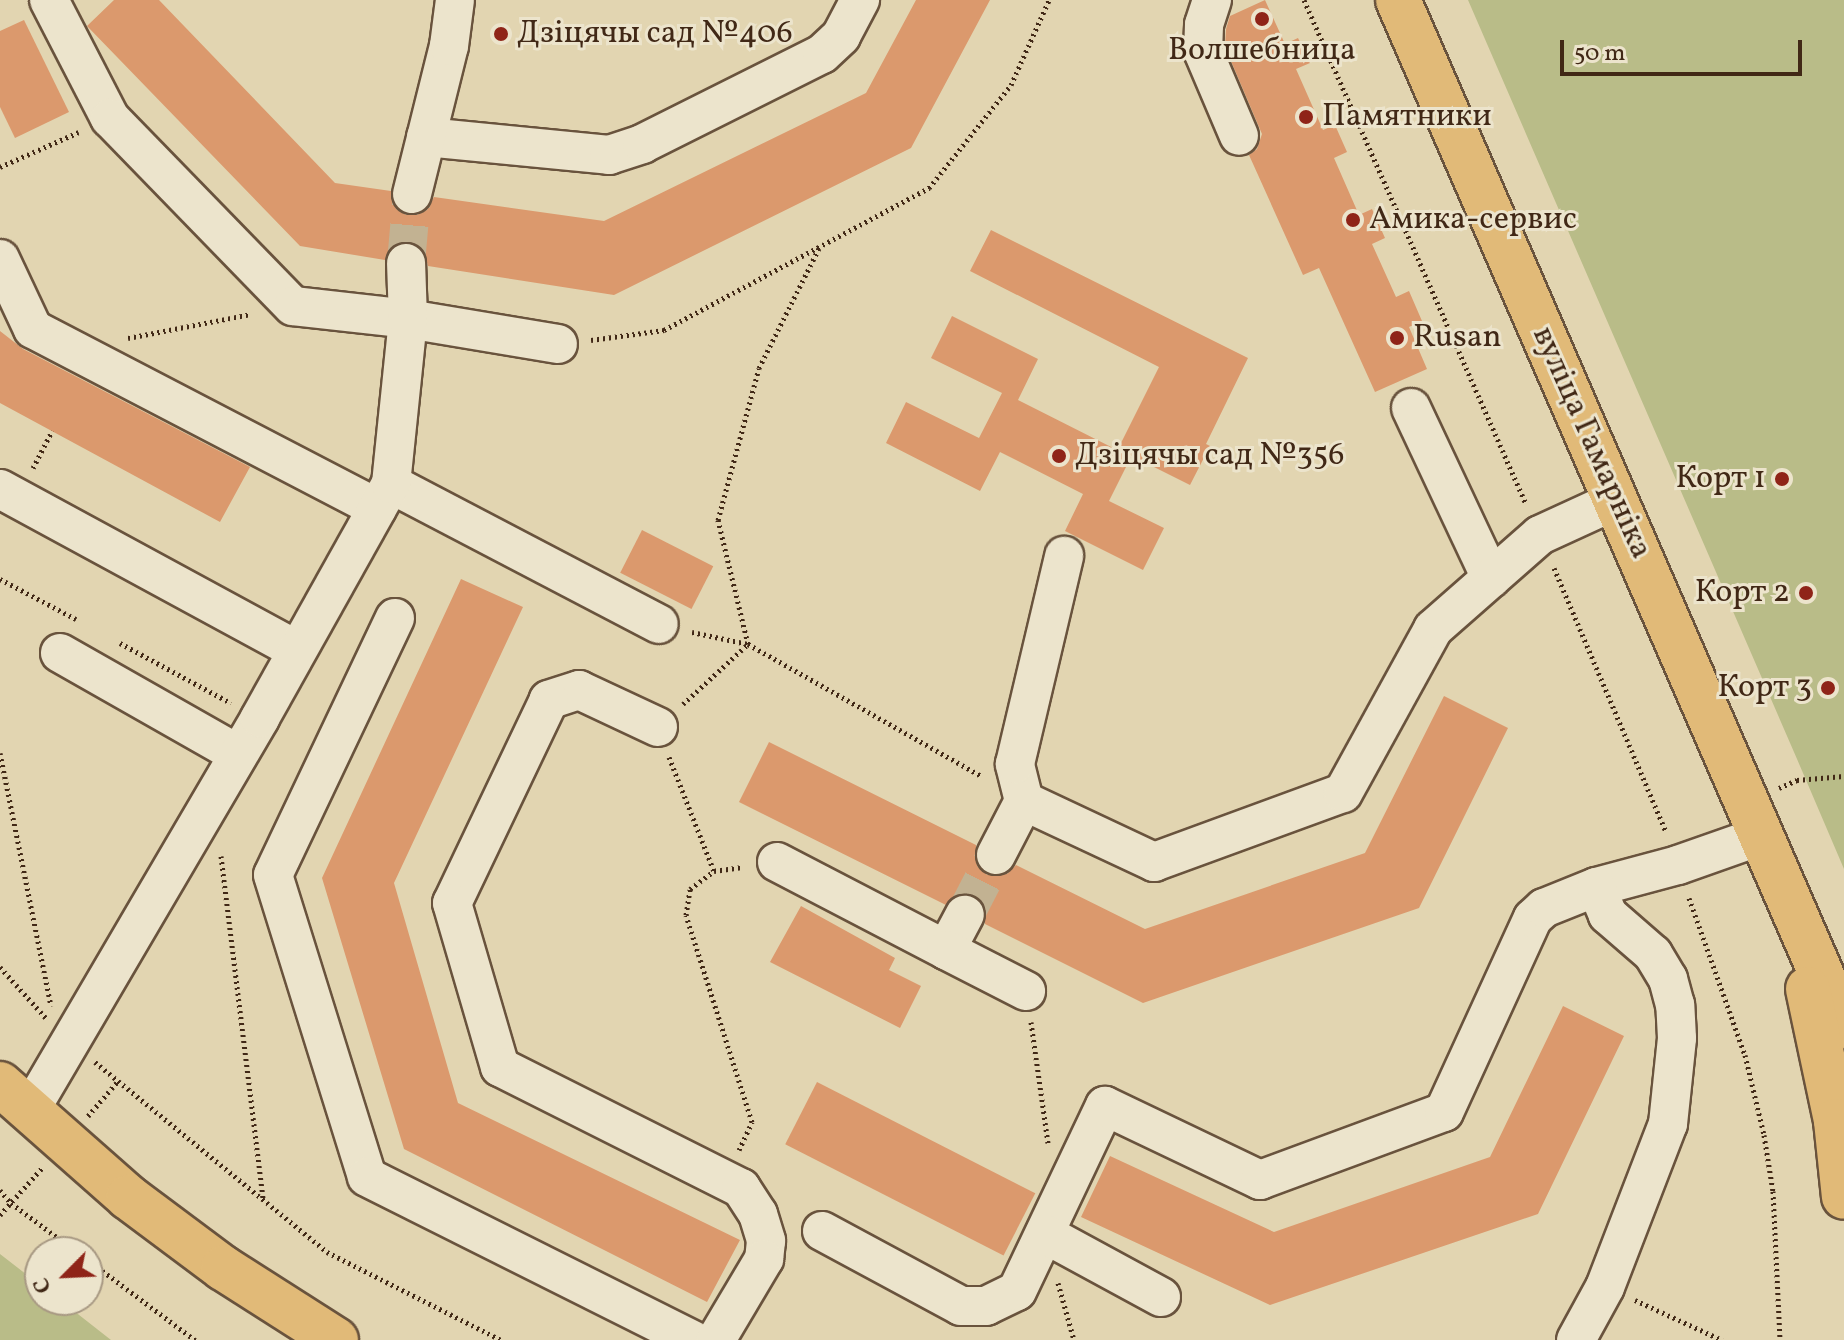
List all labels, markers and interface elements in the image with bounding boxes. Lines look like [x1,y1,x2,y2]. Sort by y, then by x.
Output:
marker: Волшебница [1253,10,1271,28]
place label: Дзіцячы сад №406 [517,15,793,53]
scale bar [1564,24,1806,74]
marker: Дзіцячы сад №406 [492,25,510,43]
place label: Волшебница [1168,32,1356,70]
text: 50 m [1574,37,1626,71]
place label: Памятники [1322,98,1492,136]
marker: Памятники [1297,108,1315,126]
place label: Амика-сервис [1369,201,1577,239]
marker: Амика-сервис [1344,211,1362,229]
place label: Rusan [1413,319,1502,357]
street label: вуліца Гамарніка [1523,321,1659,565]
marker: Rusan [1388,329,1406,347]
place label: Дзіцячы сад №356 [1075,437,1344,475]
marker: Дзіцячы сад №356 [1050,447,1068,465]
place label: Корт 1 [1676,460,1766,498]
marker: Корт 1 [1773,470,1791,488]
place label: Корт 2 [1695,574,1790,612]
marker: Корт 2 [1797,584,1815,602]
place label: Корт 3 [1718,669,1812,707]
marker: Корт 3 [1819,679,1837,697]
north arrow [24,1236,104,1316]
text: С [26,1272,60,1298]

